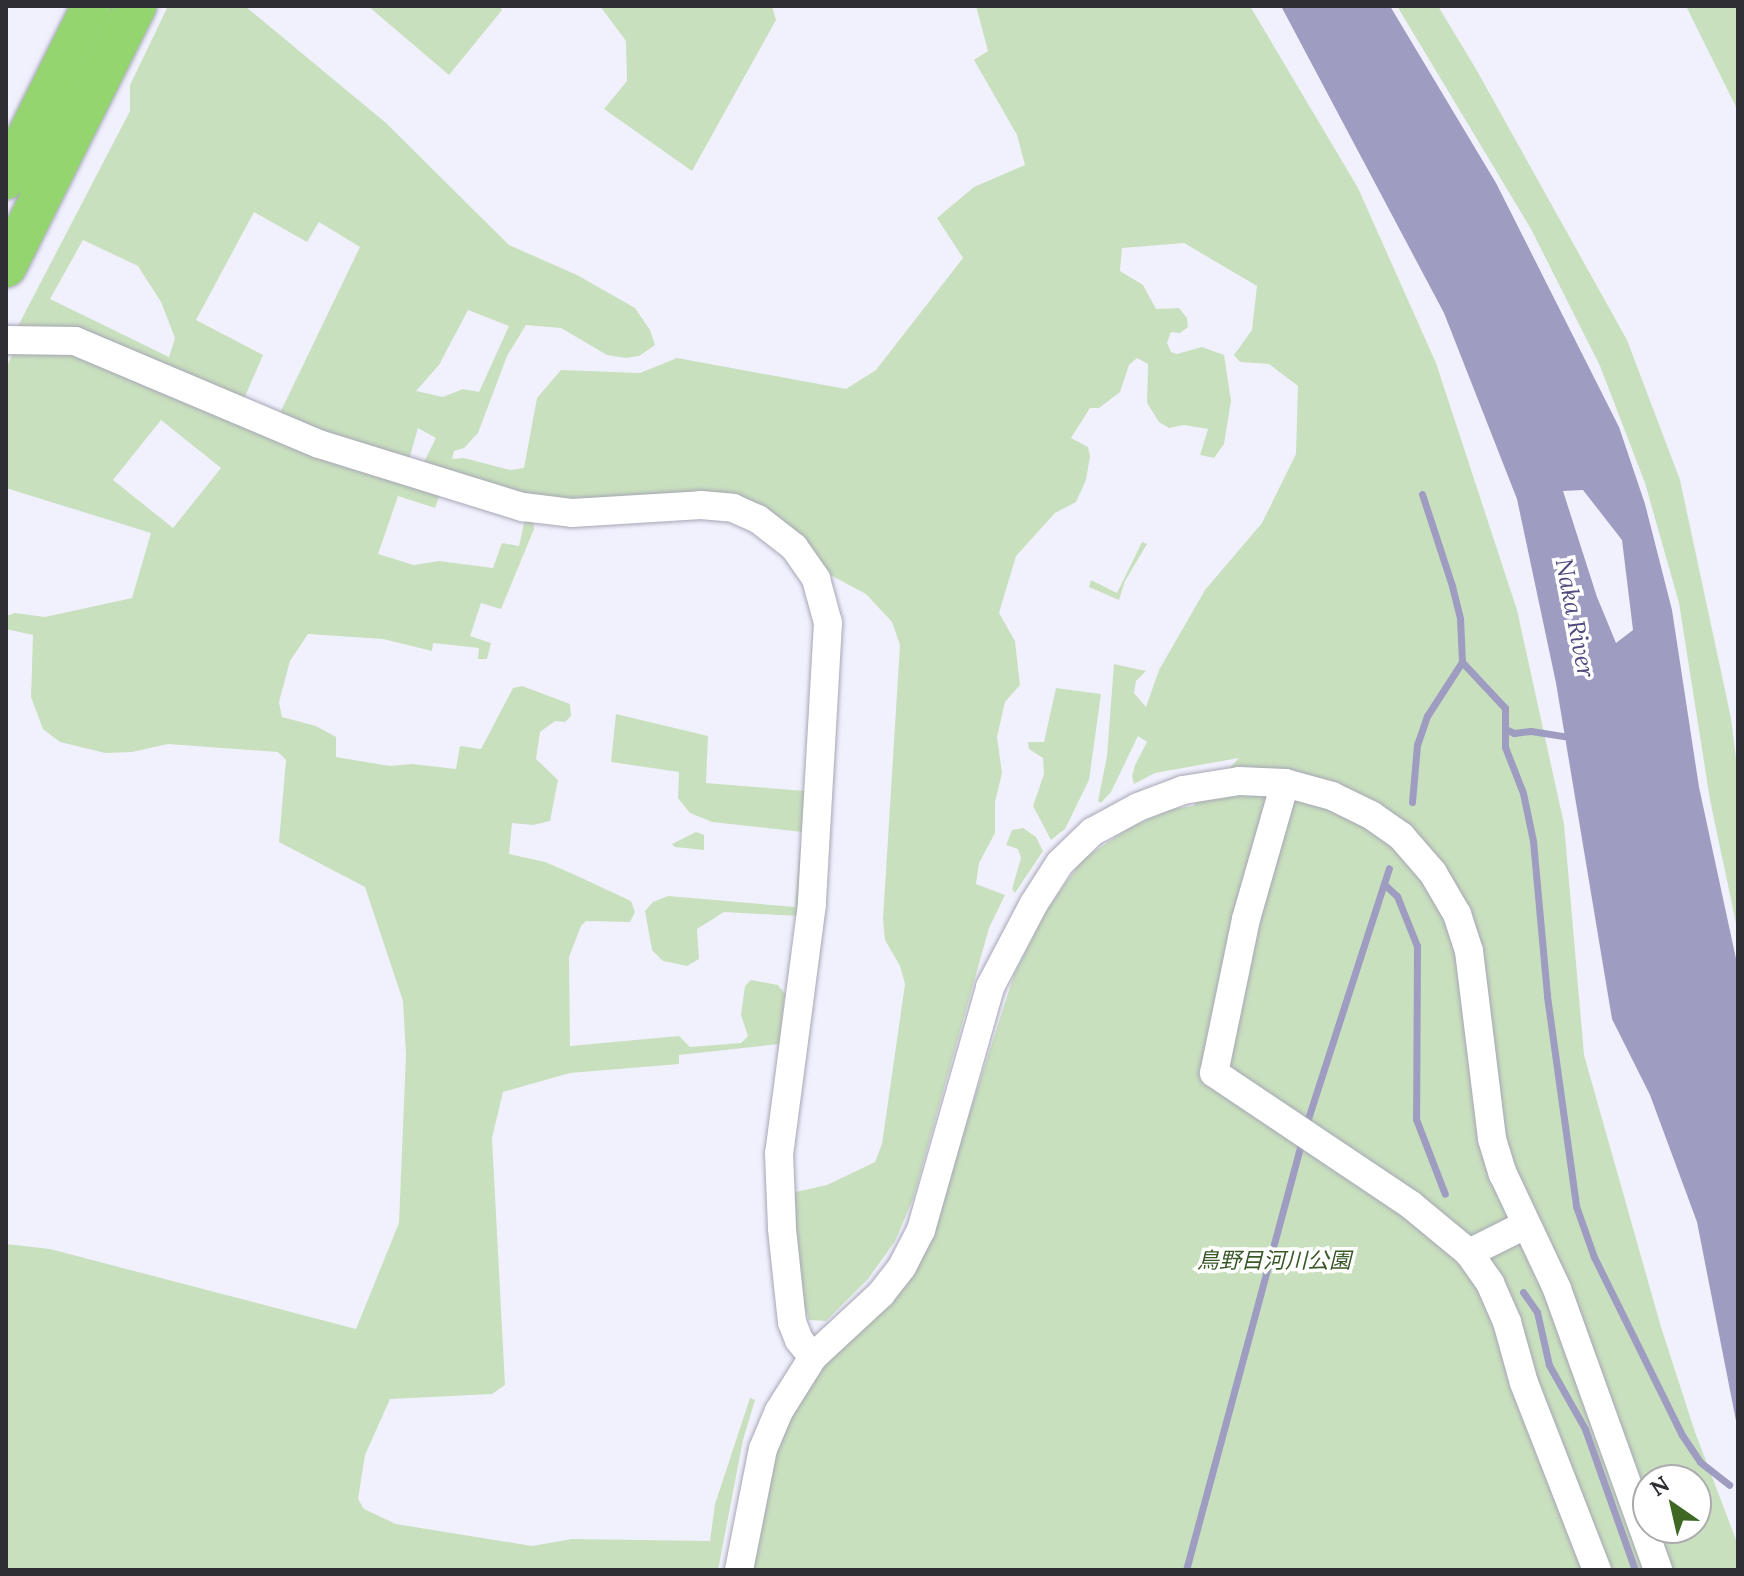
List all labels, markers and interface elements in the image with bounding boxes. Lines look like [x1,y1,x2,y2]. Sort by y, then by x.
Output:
water label: Naka River [1549,556,1601,680]
park label: 鳥野目河川公園 [1197,1248,1351,1274]
north arrow [1632,1464,1712,1544]
text: N [1645,1469,1675,1502]

